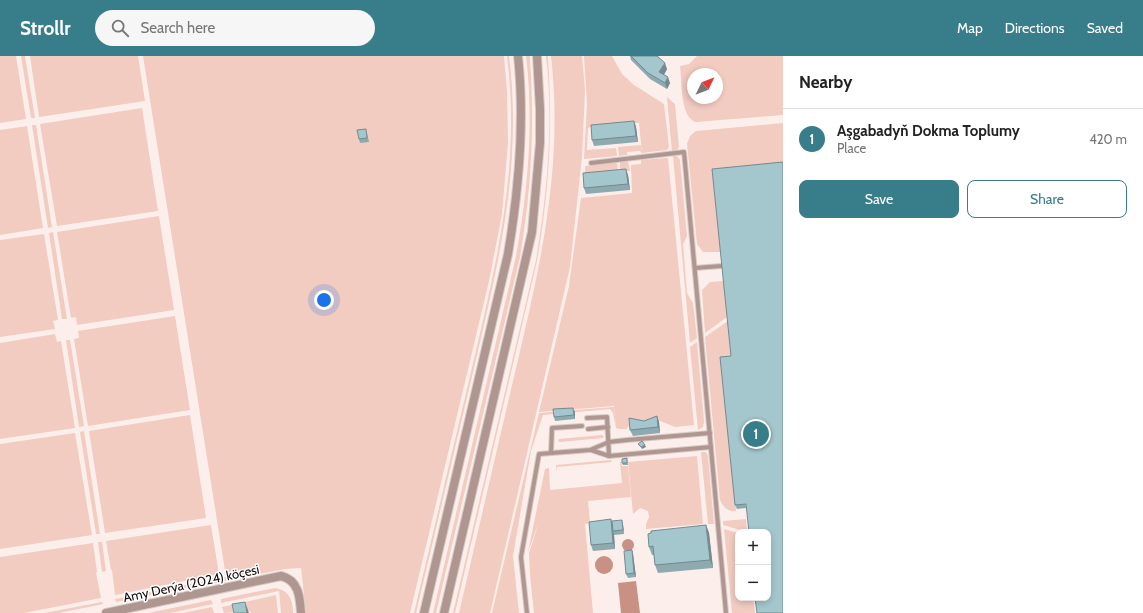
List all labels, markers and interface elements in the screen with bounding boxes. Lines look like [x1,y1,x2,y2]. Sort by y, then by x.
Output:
search box [95,10,375,46]
text: Strollr [20,17,71,40]
icon: search [109,17,131,39]
text: Search here [141,19,215,37]
text: Map [957,19,983,37]
text: Directions [1005,19,1065,37]
text: Saved [1087,19,1123,37]
north arrow [687,68,723,104]
text: Nearby [799,72,852,92]
text: Aşgabadyň Dokma Toplumy [837,122,1020,140]
text: 1 [810,131,814,147]
text: 420 m [1089,131,1127,147]
text: Place [837,140,866,156]
button: Save [799,180,959,218]
button: Share [967,180,1127,218]
your location [314,290,334,310]
pin: 1 [743,419,769,449]
map controls [735,529,771,601]
button: + [735,529,771,565]
street label: Amy Derýa (2024) köçesi [121,561,261,605]
button: − [735,565,771,601]

